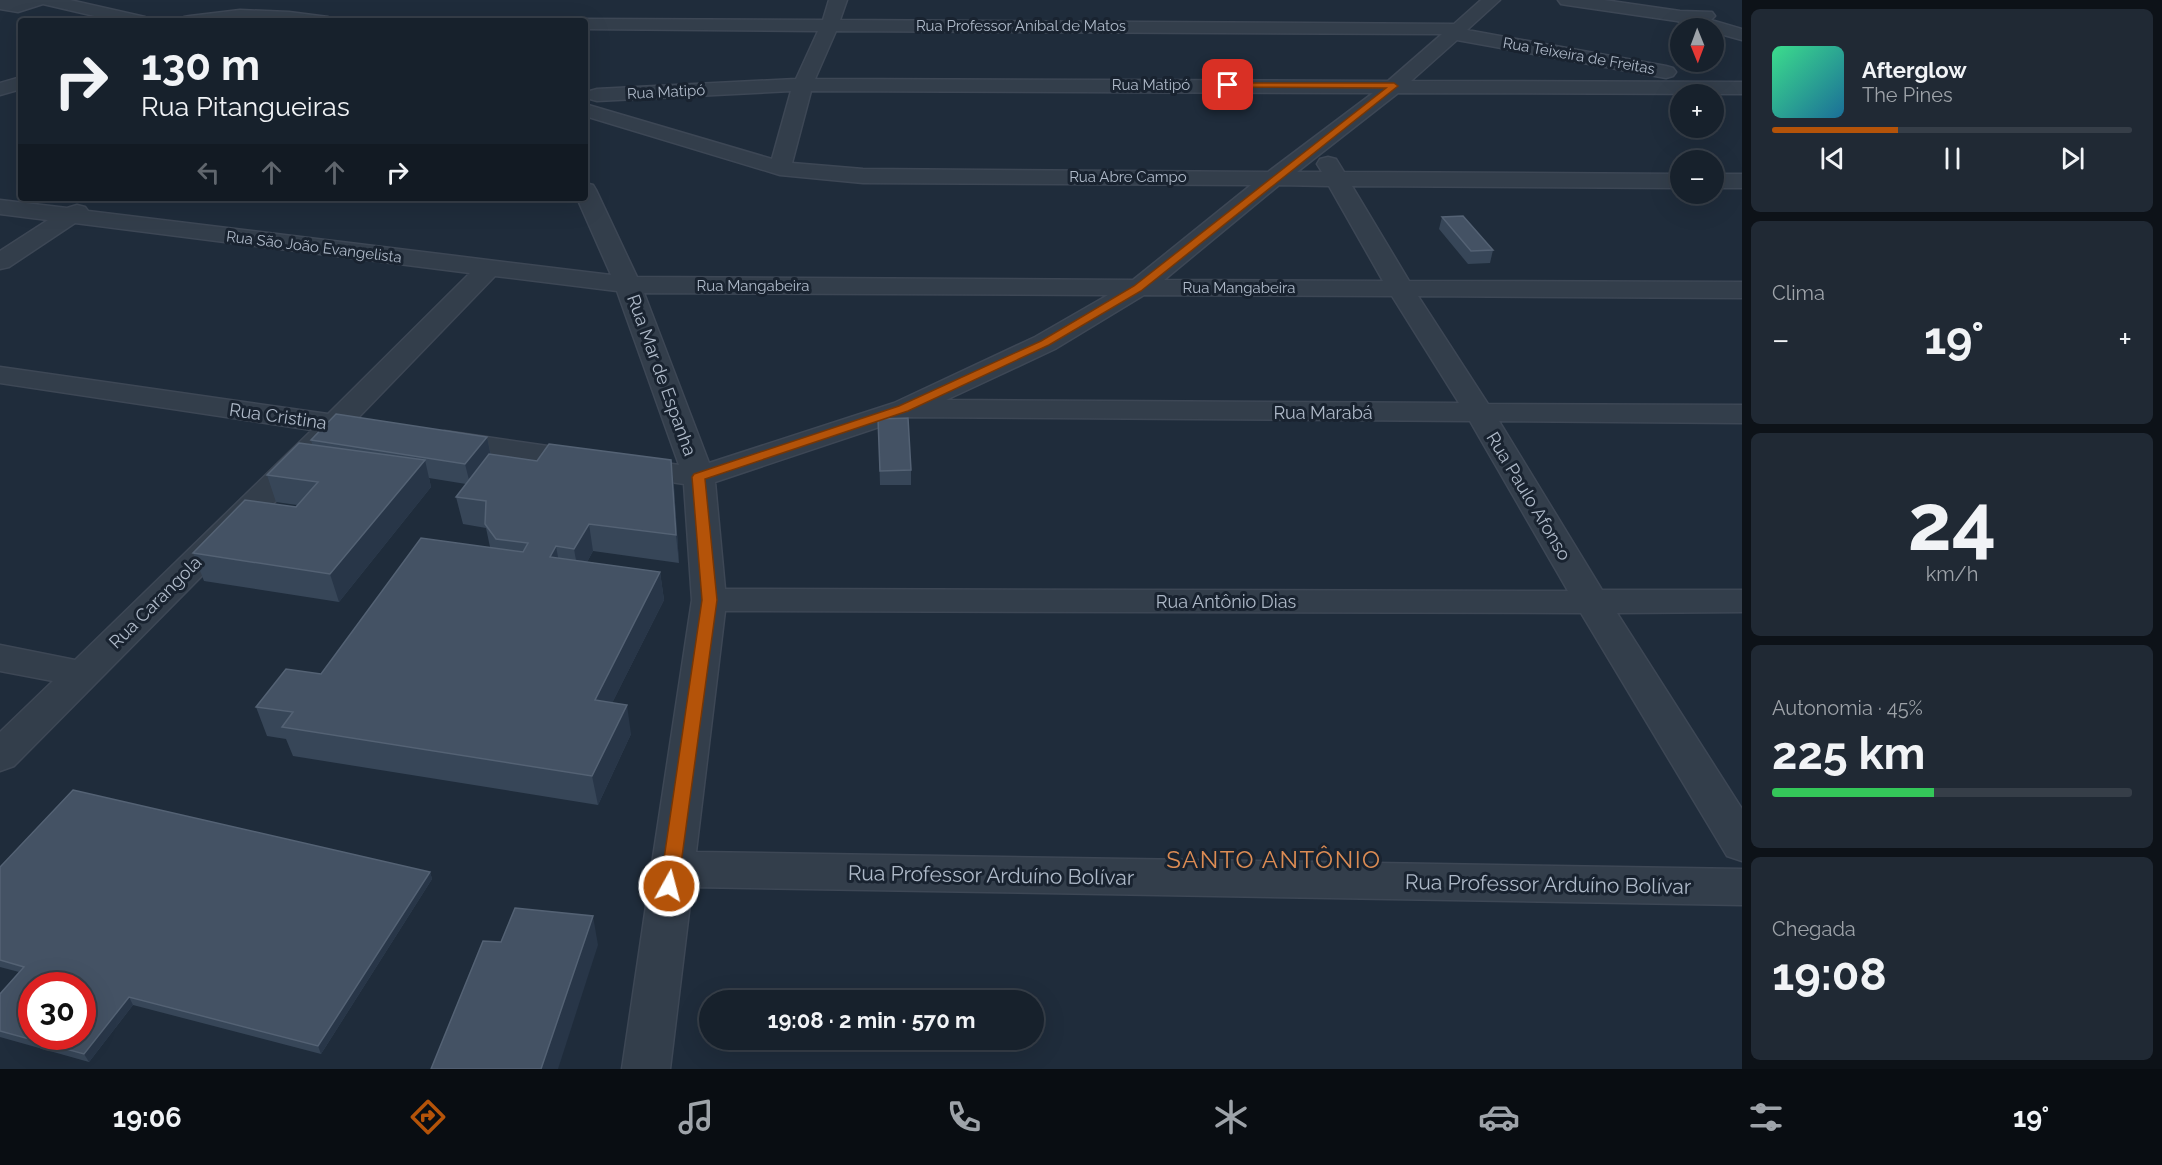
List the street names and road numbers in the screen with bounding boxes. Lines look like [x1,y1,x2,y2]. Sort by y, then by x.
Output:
street label: Rua Professor Aníbal de Matos [916,17,1126,35]
street label: Rua Teixeira de Freitas [1502,34,1656,78]
street label: Rua Matipó [1112,76,1190,94]
street label: Rua Matipó [626,81,706,103]
street label: Rua Abre Campo [1069,168,1187,186]
street label: Rua São João Evangelista [225,227,403,267]
street label: Rua Mangabeira [697,277,809,295]
street label: Rua Mangabeira [1183,279,1295,297]
street label: Rua Mar de Espanha [623,291,701,459]
street label: Rua Cristina [228,399,328,433]
street label: Rua Marabá [1273,402,1373,423]
street label: Rua Paulo Afonso [1482,428,1576,564]
street label: Rua Carangola [104,551,206,653]
street label: Rua Antônio Dias [1156,591,1296,612]
street label: Rua Professor Arduíno Bolívar [848,860,1135,890]
street label: Rua Professor Arduíno Bolívar [1405,869,1692,899]

